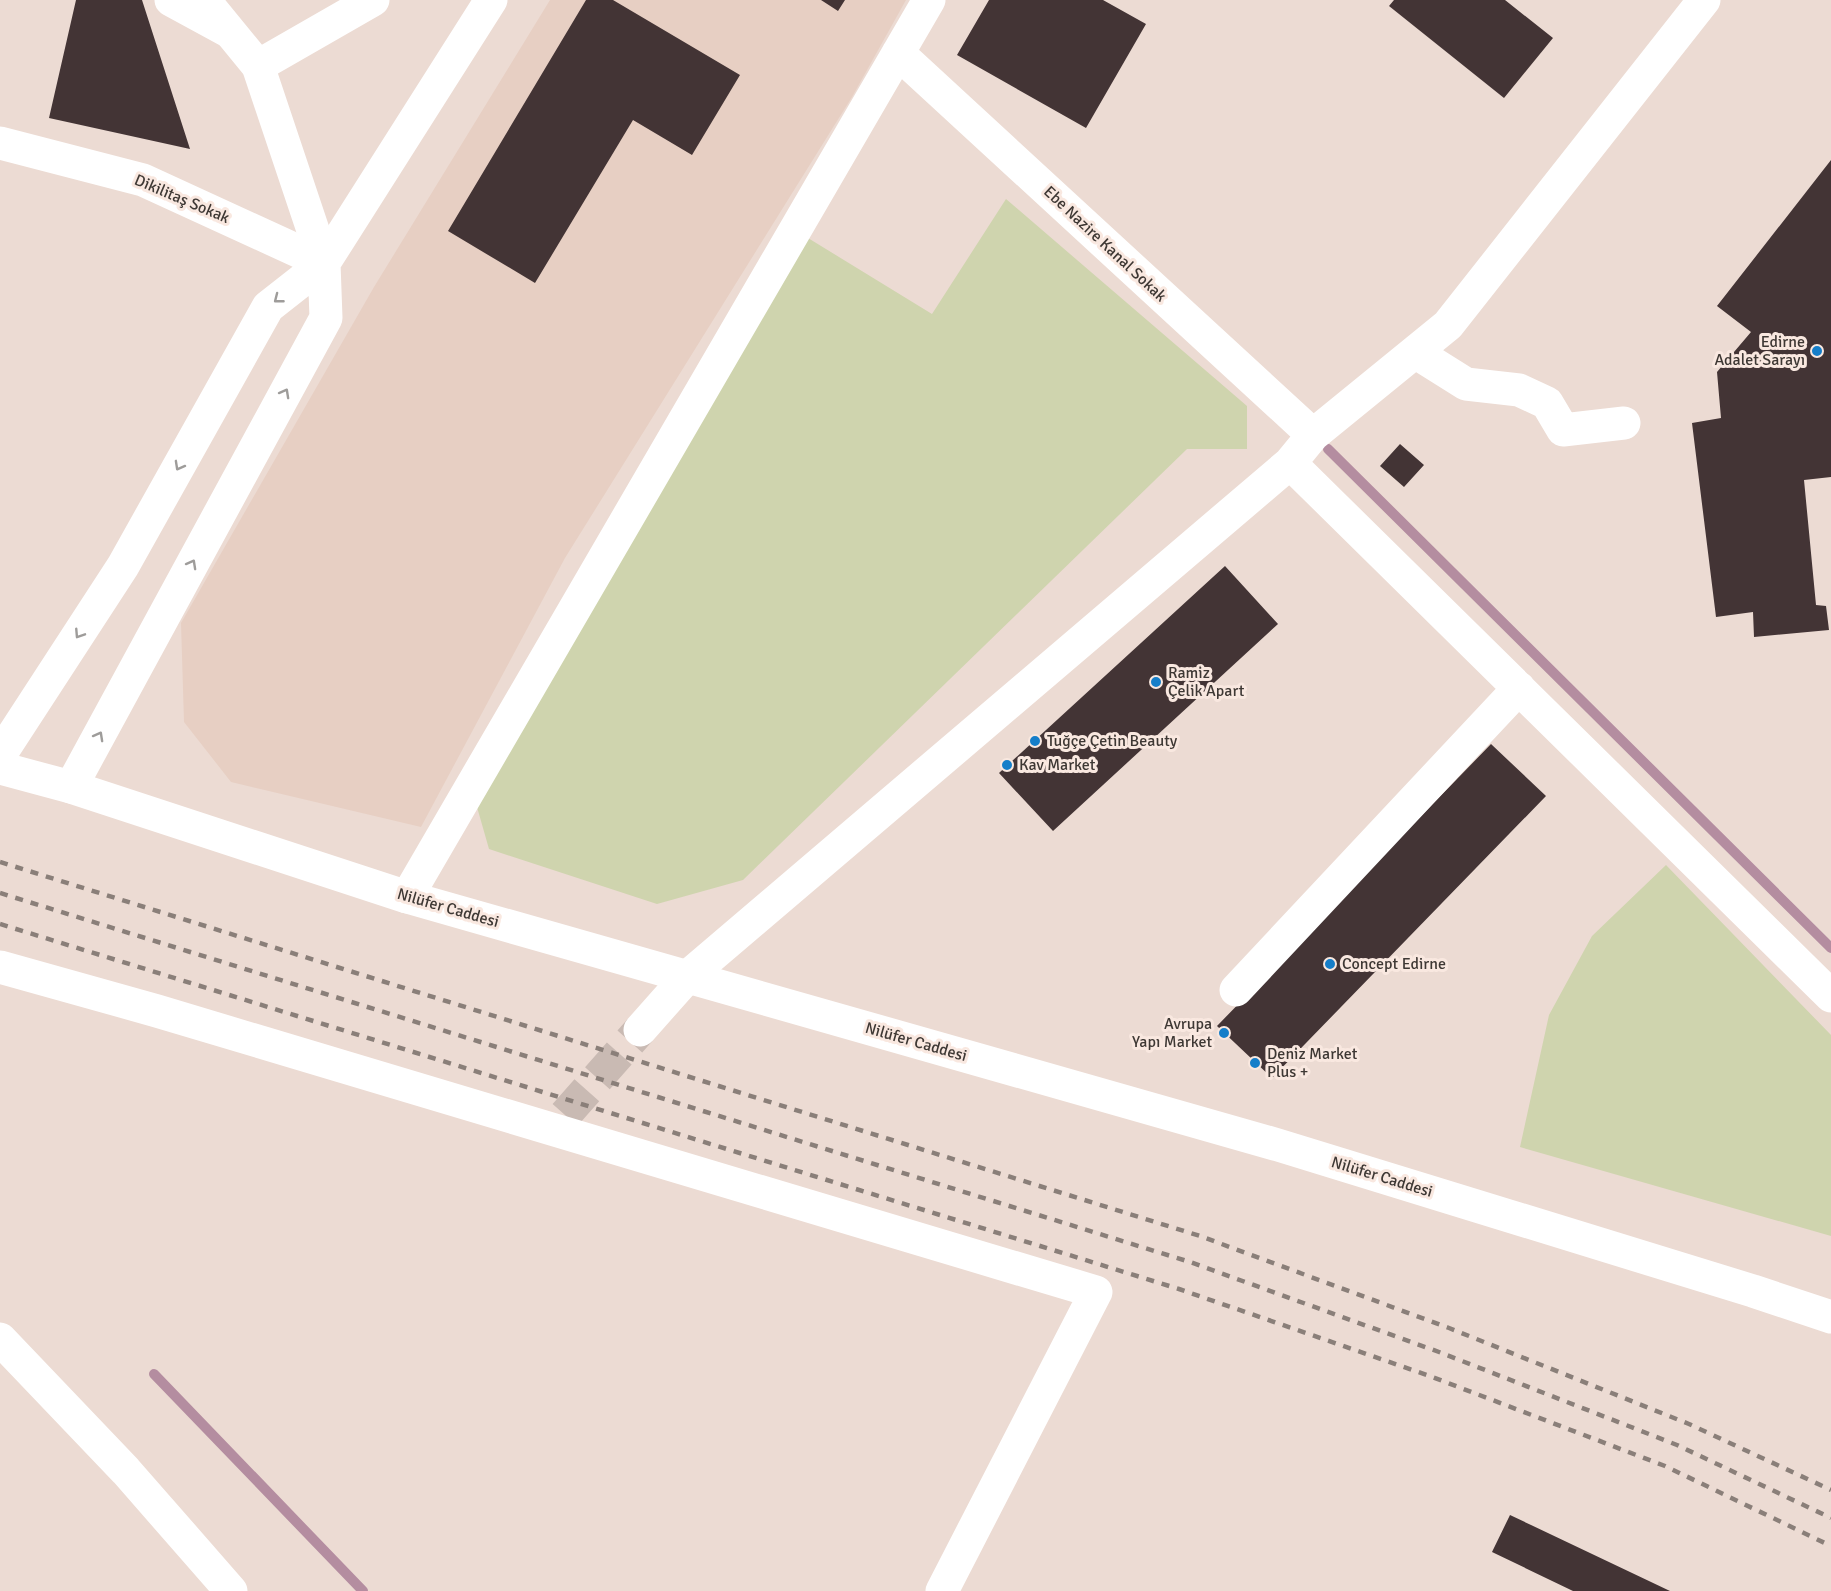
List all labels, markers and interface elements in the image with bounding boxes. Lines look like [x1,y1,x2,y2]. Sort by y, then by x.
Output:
street label: Dikilitaş Sokak [131,170,233,228]
street label: Ebe Nazire Kanal Sokak [1039,182,1171,306]
one-way arrow [273,292,284,303]
place label: Edirne Adalet Sarayı [1714,332,1805,370]
marker: Edirne Adalet Sarayı [1810,344,1824,358]
one-way arrow [278,389,289,399]
one-way arrow [175,460,186,470]
one-way arrow [185,560,196,571]
one-way arrow [75,627,86,638]
place label: Ramiz Çelik Apart [1168,663,1245,701]
marker: Ramiz Çelik Apart [1149,675,1163,689]
place label: Tuğçe Çetin Beauty [1047,731,1178,751]
one-way arrow [92,732,103,742]
marker: Tuğçe Çetin Beauty [1028,734,1042,748]
place label: Kav Market [1019,755,1096,775]
marker: Kav Market [1000,758,1014,772]
street label: Nilüfer Caddesi [395,884,501,932]
place label: Concept Edirne [1342,954,1446,974]
marker: Concept Edirne [1323,957,1337,971]
place label: Avrupa Yapı Market [1132,1014,1212,1052]
street label: Nilüfer Caddesi [863,1018,969,1066]
marker: Avrupa Yapı Market [1217,1026,1231,1040]
place label: Deniz Market Plus + [1267,1044,1358,1082]
marker: Deniz Market Plus + [1248,1056,1262,1070]
street label: Nilüfer Caddesi [1329,1152,1435,1202]

